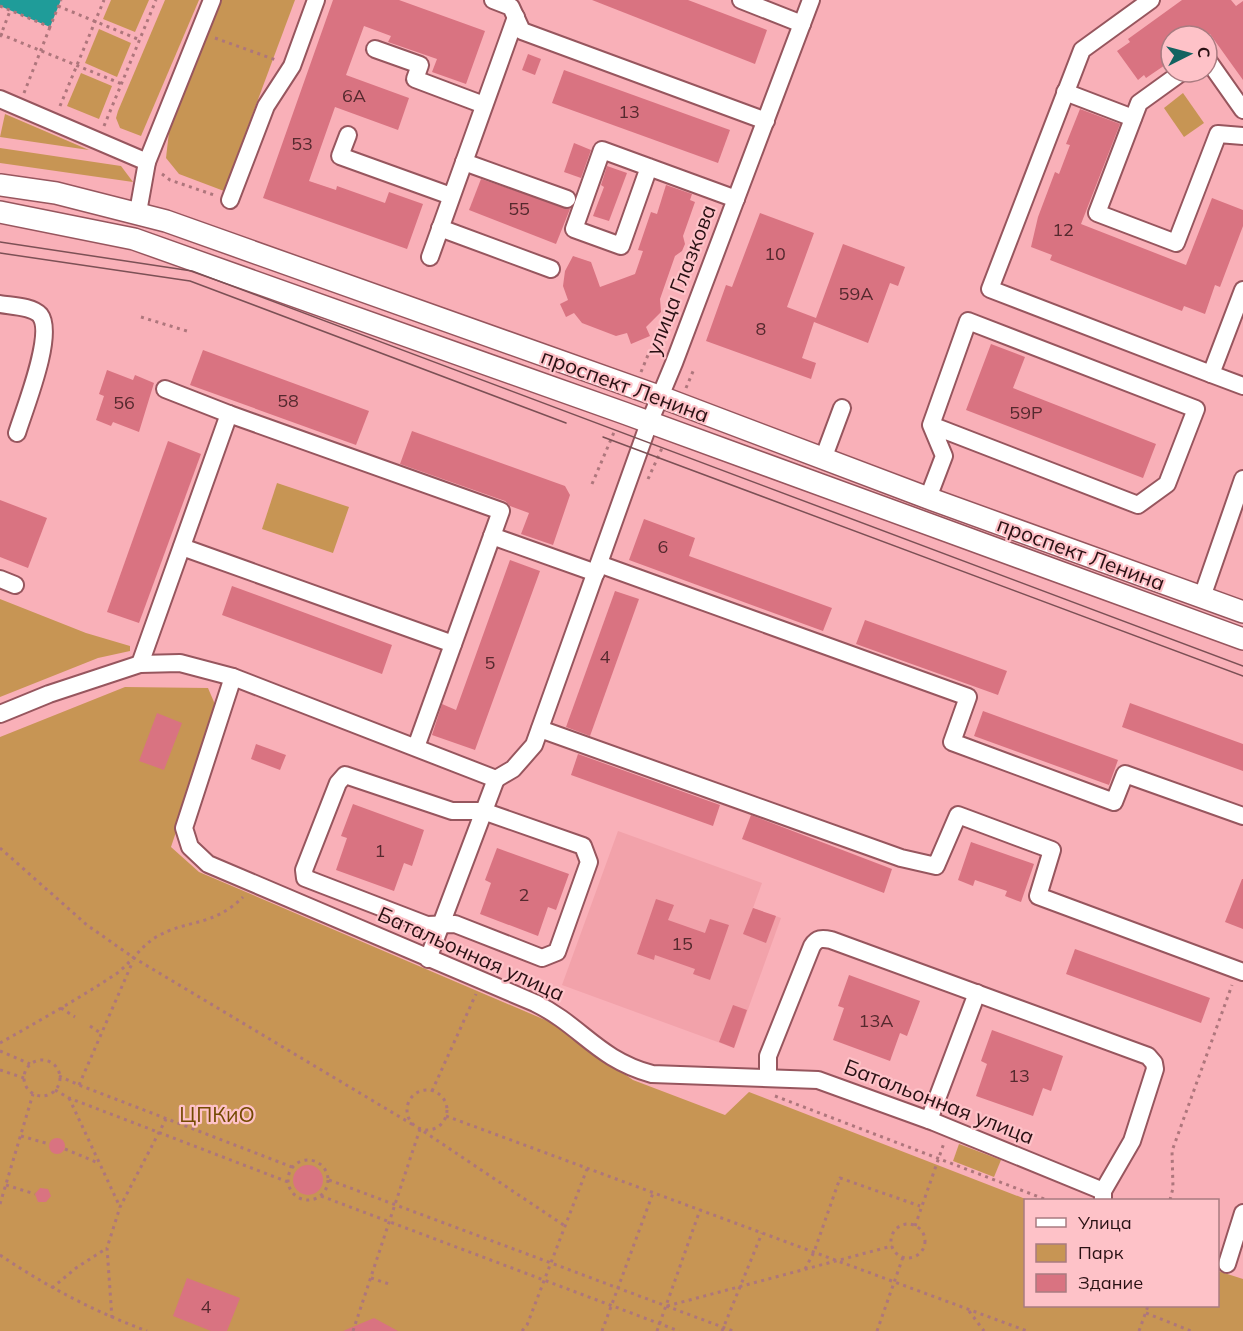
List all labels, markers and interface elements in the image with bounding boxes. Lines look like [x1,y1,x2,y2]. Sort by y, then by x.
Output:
north arrow [1159,24,1219,84]
text: С [1193,46,1214,59]
house number: 6А [342,84,366,107]
house number: 13 [618,100,640,123]
house number: 53 [291,132,313,155]
house number: 55 [508,197,530,220]
street label: улица Глазкова [639,201,721,359]
house number: 12 [1052,218,1074,241]
house number: 10 [764,242,786,265]
house number: 59А [839,282,873,305]
house number: 8 [756,317,766,340]
street label: проспект Ленина [538,343,713,427]
house number: 58 [277,389,299,412]
house number: 56 [113,391,135,414]
house number: 59Р [1009,401,1043,424]
street label: проспект Ленина [994,511,1169,595]
house number: 6 [658,535,668,558]
house number: 4 [600,645,611,668]
house number: 5 [485,651,496,674]
house number: 1 [375,839,385,862]
house number: 2 [519,883,529,906]
street label: Батальонная улица [374,900,569,1006]
house number: 15 [671,932,693,955]
house number: 13А [859,1009,893,1032]
street label: Батальонная улица [841,1053,1038,1149]
house number: 13 [1008,1064,1030,1087]
park label: ЦПКиО [179,1101,255,1127]
legend [1024,1199,1219,1307]
text: Улица [1077,1211,1132,1234]
text: Парк [1078,1241,1124,1264]
text: Здание [1078,1271,1143,1294]
house number: 4 [201,1295,212,1318]

